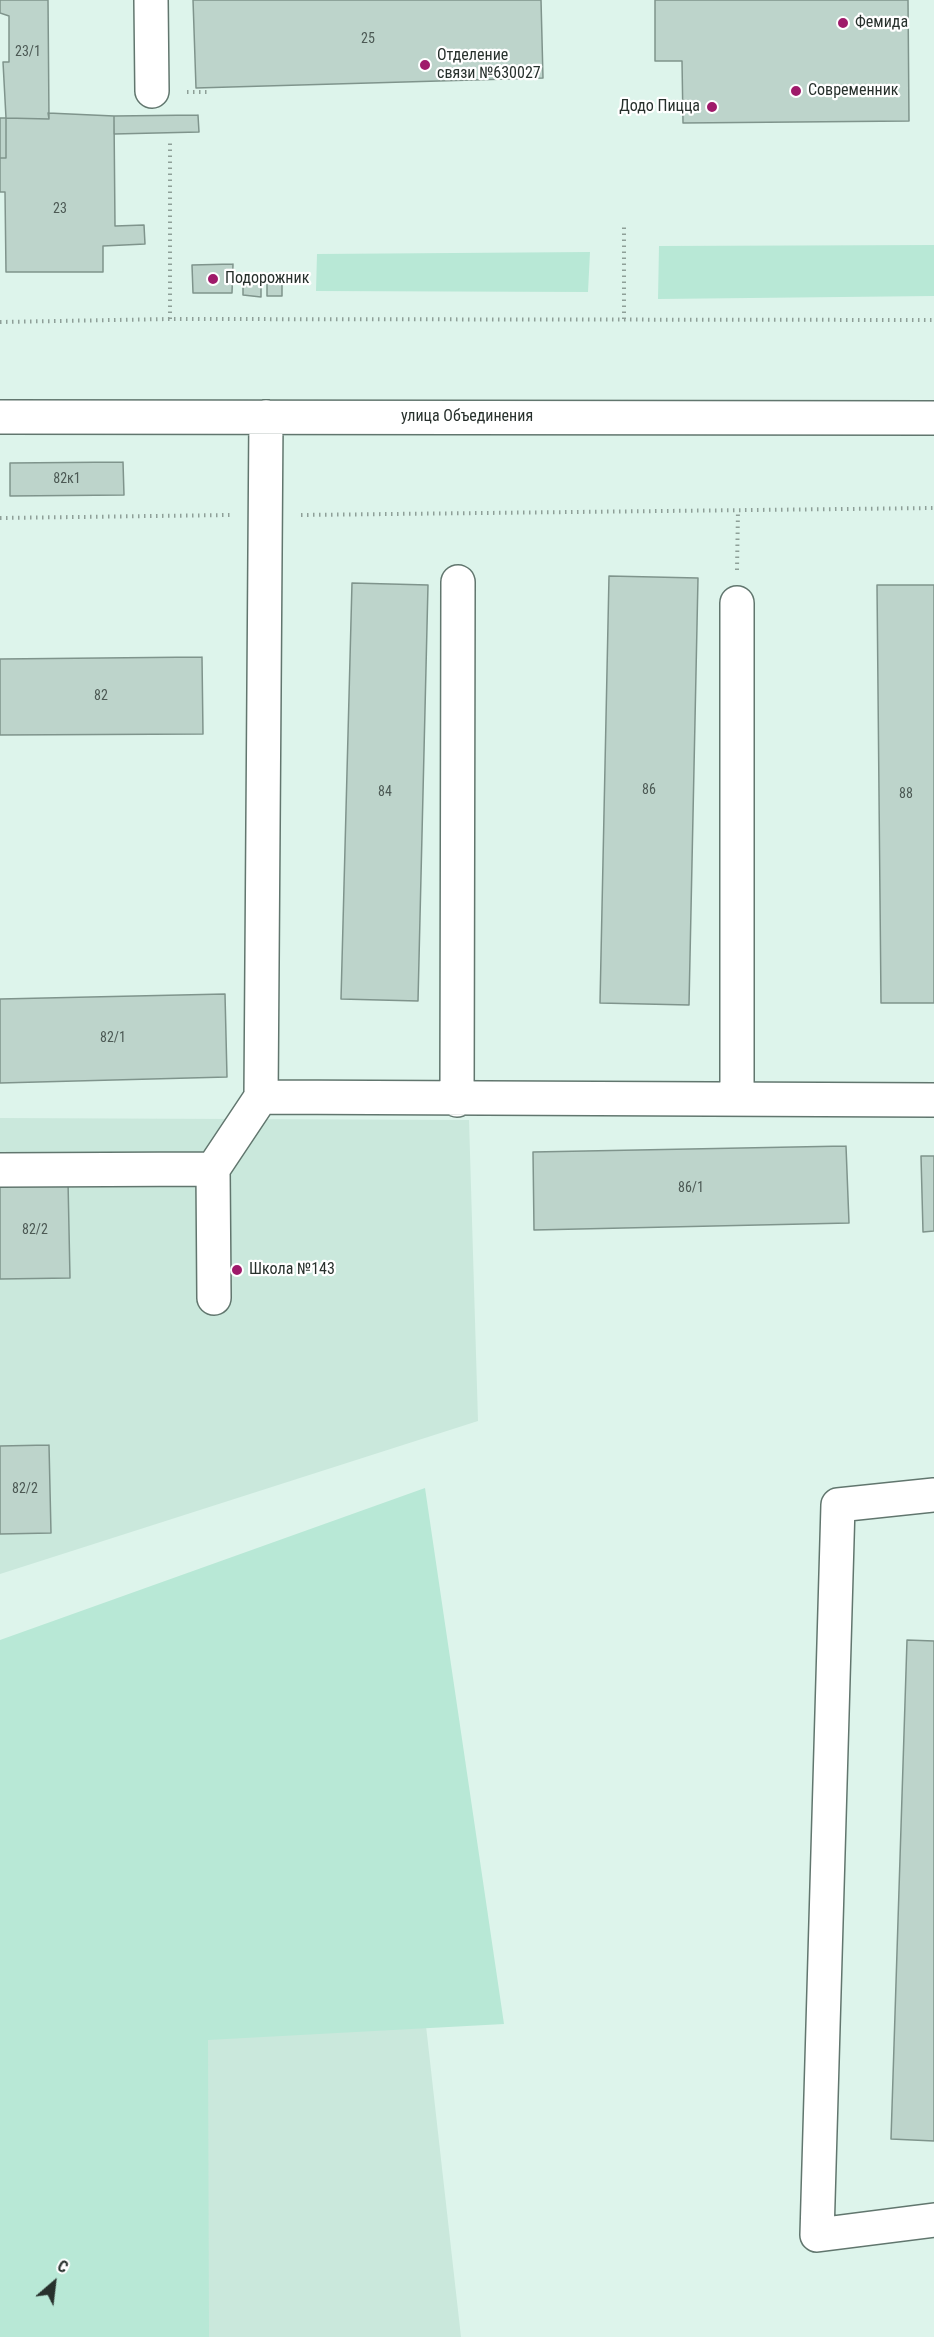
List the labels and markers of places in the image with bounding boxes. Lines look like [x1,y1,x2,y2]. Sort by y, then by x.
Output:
place label: Фемида [855,13,908,33]
marker: Фемида [836,16,850,30]
place label: Отделение связи №630027 [437,46,541,84]
marker: Отделение связи №630027 [418,58,432,72]
place label: Современник [808,81,898,101]
marker: Современник [789,84,803,98]
place label: Додо Пицца [619,97,700,117]
marker: Додо Пицца [705,100,719,114]
place label: Подорожник [225,269,309,289]
marker: Подорожник [206,272,220,286]
place label: Школа №143 [249,1260,335,1280]
marker: Школа №143 [230,1263,244,1277]

